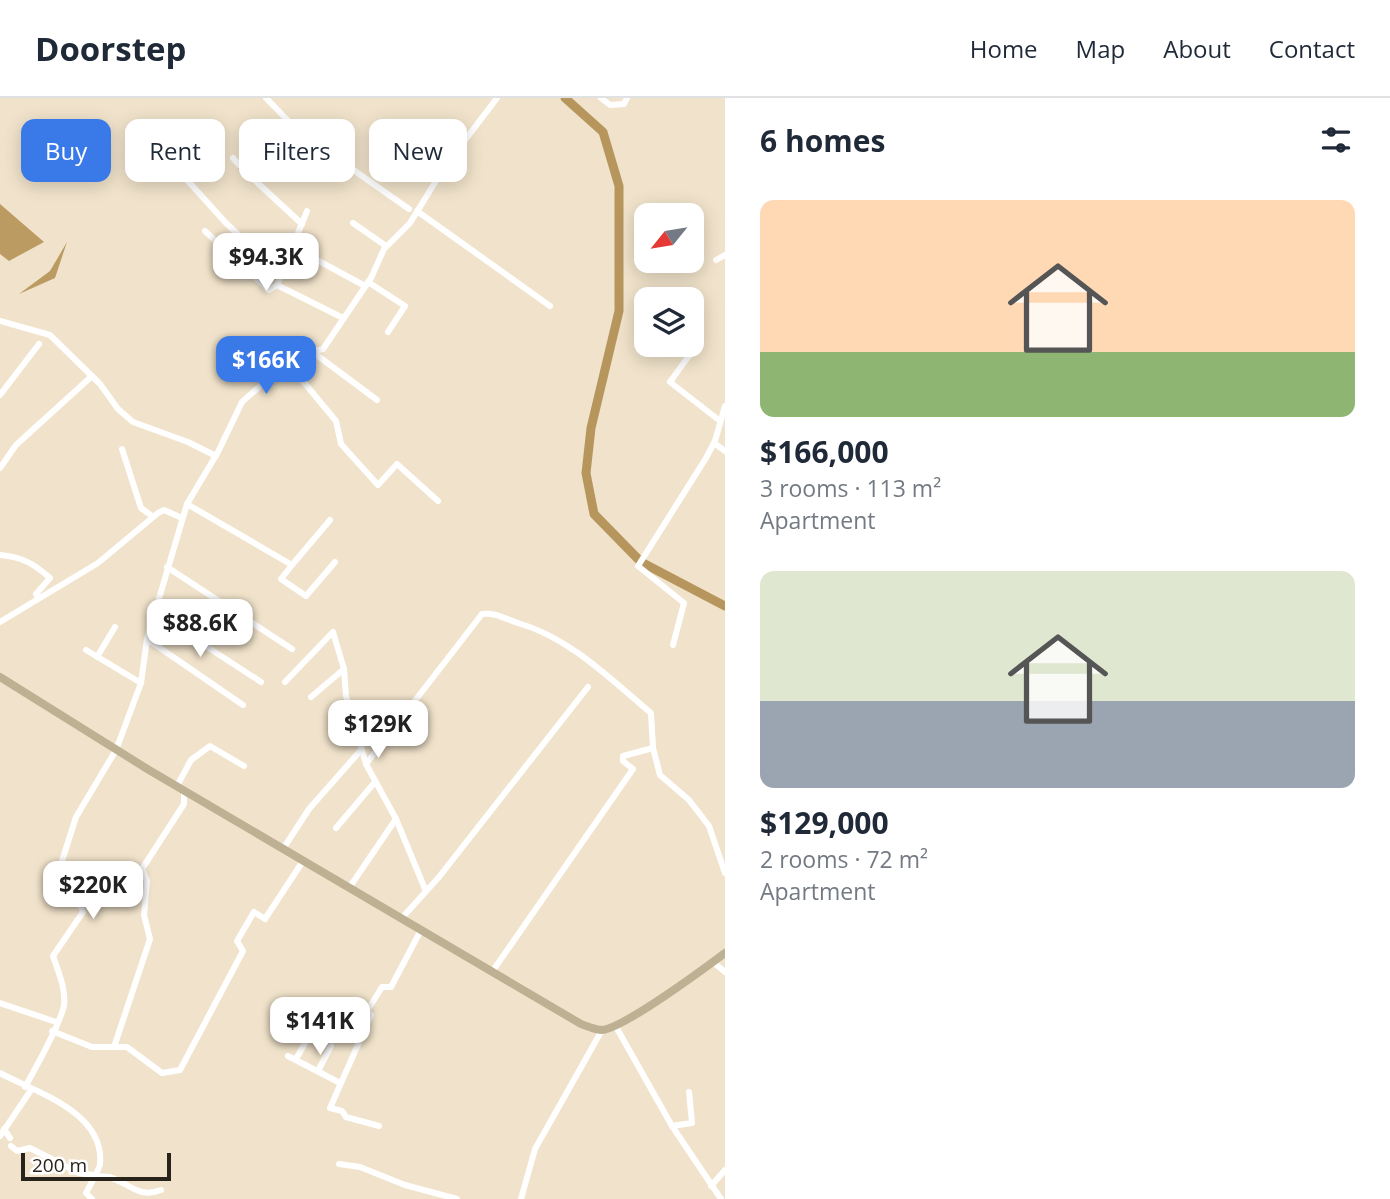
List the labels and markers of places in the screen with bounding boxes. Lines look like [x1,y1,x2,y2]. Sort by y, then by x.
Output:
pin: $94.3K [209,234,323,293]
pin: $166K [217,336,315,396]
pin: $88.6K [143,600,257,659]
pin: $129K [329,700,427,760]
pin: $220K [44,862,142,921]
pin: $141K [271,998,369,1057]

